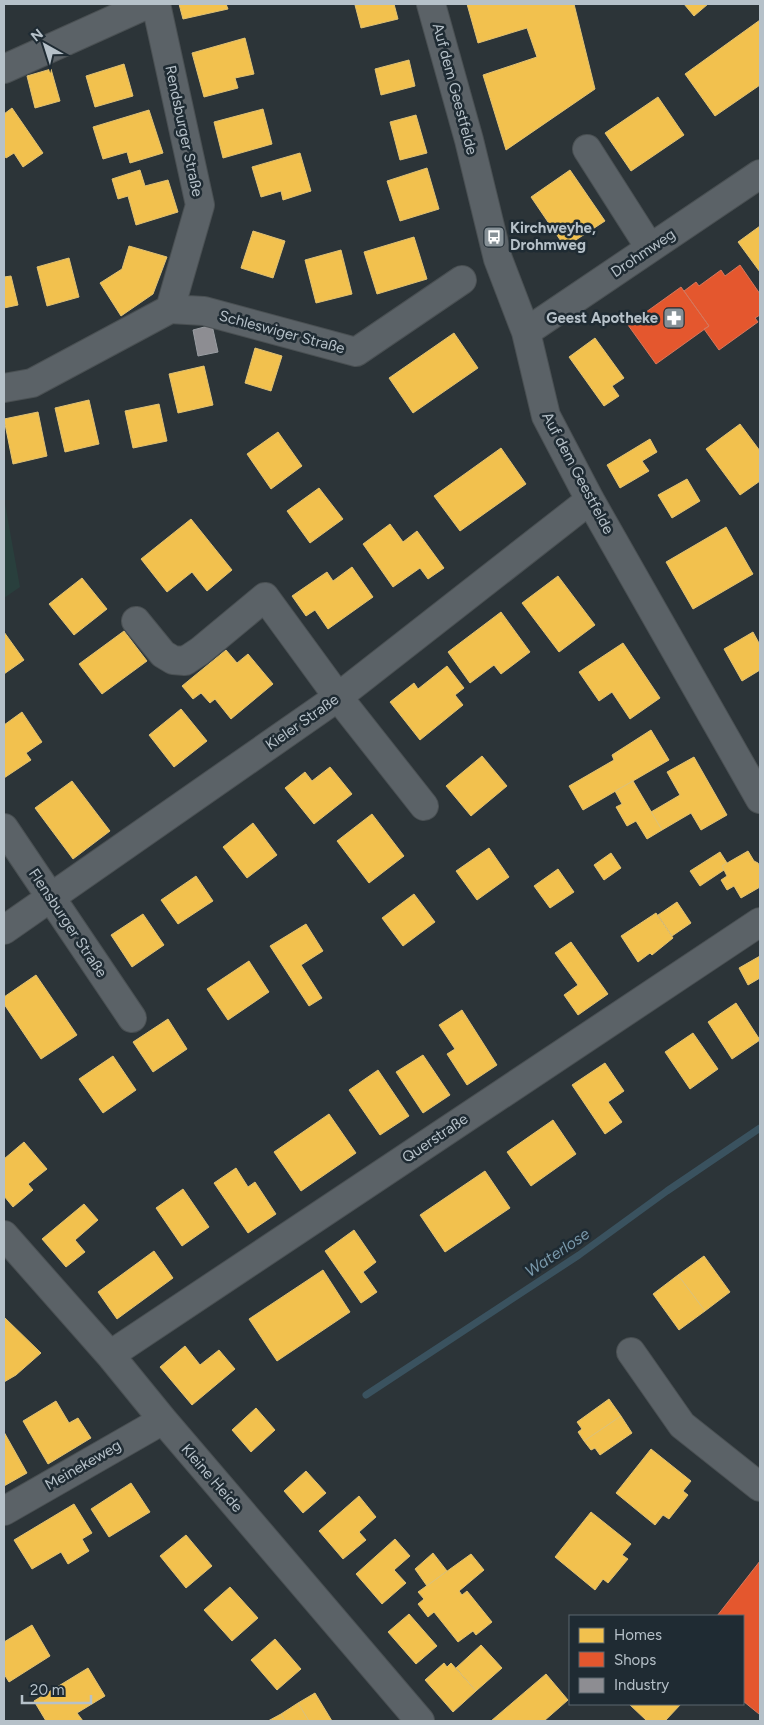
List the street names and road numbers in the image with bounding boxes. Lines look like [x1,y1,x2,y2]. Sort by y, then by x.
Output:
street label: Auf dem Geestfelde [429,21,481,157]
street label: Rendsburger Straße [161,64,207,198]
street label: Drohmweg [607,225,679,281]
street label: Schleswiger Straße [217,307,347,357]
street label: Auf dem Geestfelde [538,409,618,537]
street label: Kieler Straße [262,690,342,754]
street label: Flensburger Straße [25,865,111,981]
street label: Querstraße [399,1109,471,1167]
street label: Meinekeweg [42,1436,124,1494]
street label: Kleine Heide [178,1440,246,1516]

